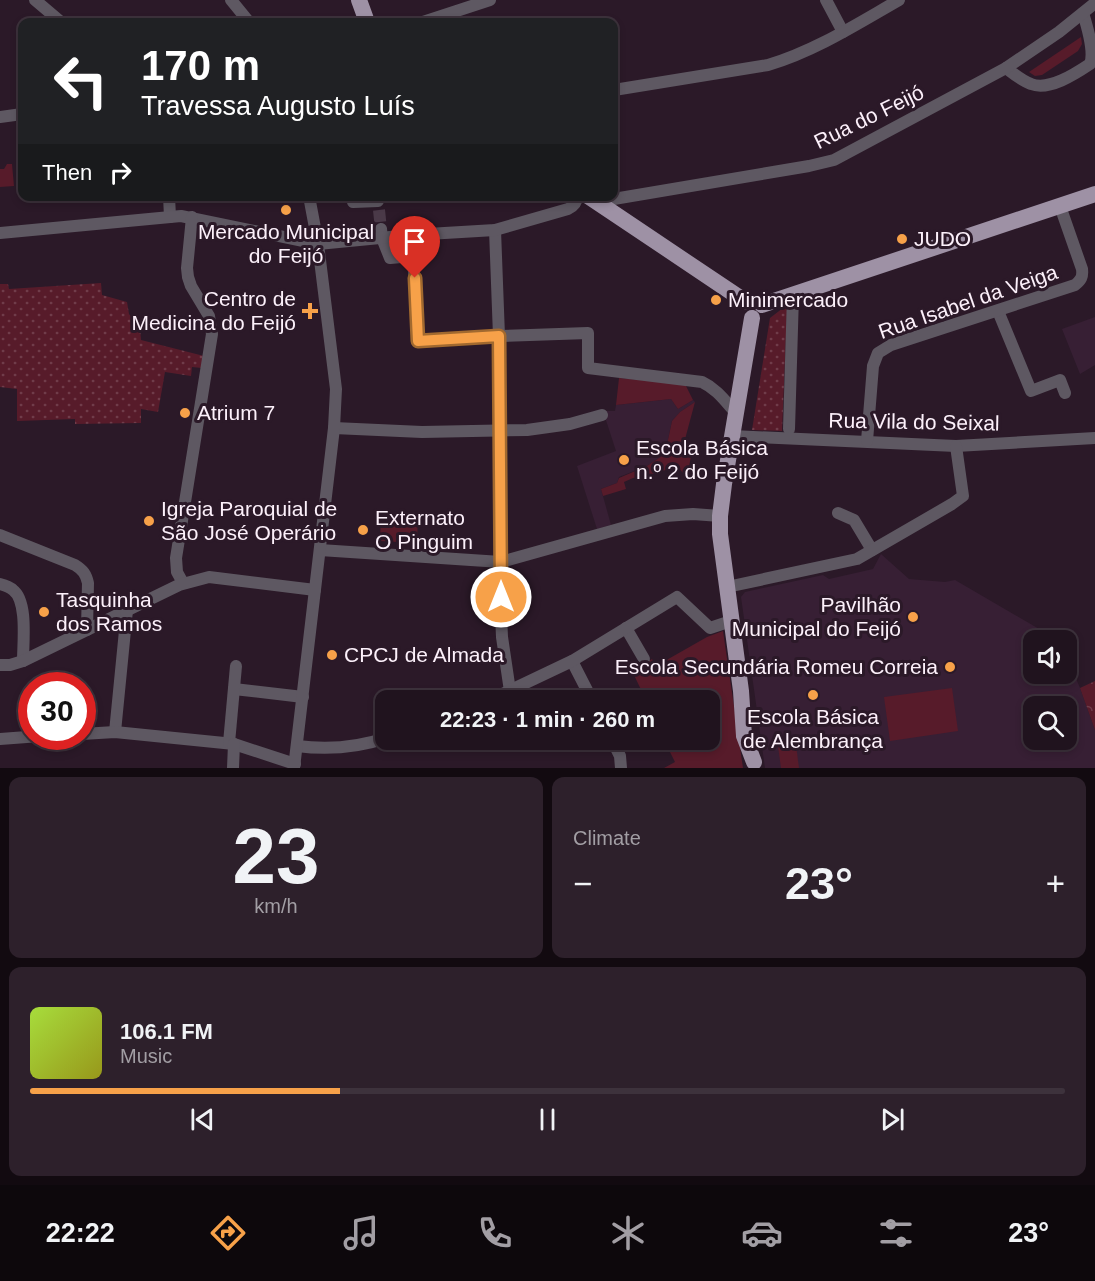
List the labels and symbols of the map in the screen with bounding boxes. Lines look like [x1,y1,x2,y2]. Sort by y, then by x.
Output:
street label: Rua do Feijó [810,80,927,153]
marker: Mercado Municipal do Feijó [279,203,293,217]
pin [389,216,440,278]
place label: Mercado Municipal do Feijó [198,220,374,267]
place label: JUDO [914,227,971,250]
marker: JUDO [895,232,909,246]
street label: Rua Isabel da Veiga [875,260,1061,343]
place label: Centro de Medicina do Feijó [131,287,296,334]
place label: Minimercado [728,288,848,311]
marker: Minimercado [709,293,723,307]
marker: Centro de Medicina do Feijó [301,302,319,320]
place label: Atrium 7 [197,401,275,424]
marker: Atrium 7 [178,406,192,420]
street label: Rua Vila do Seixal [828,409,1000,434]
place label: Escola Básica n.º 2 do Feijó [636,436,768,483]
marker: Escola Básica n.º 2 do Feijó [617,453,631,467]
place label: Igreja Paroquial de São José Operário [161,497,337,544]
place label: Externato O Pinguim [375,506,473,553]
marker: Igreja Paroquial de São José Operário [142,514,156,528]
marker: Externato O Pinguim [356,523,370,537]
position arrow [469,565,533,629]
place label: Tasquinha dos Ramos [56,588,162,635]
place label: Pavilhão Municipal do Feijó [732,593,901,640]
marker: Tasquinha dos Ramos [37,605,51,619]
marker: Pavilhão Municipal do Feijó [906,610,920,624]
place label: CPCJ de Almada [344,643,504,666]
marker: CPCJ de Almada [325,648,339,662]
place label: Escola Secundária Romeu Correia [615,655,938,678]
marker: Escola Secundária Romeu Correia [943,660,957,674]
speed limit sign: 30 [18,672,96,750]
marker: Escola Básica de Alembrança [806,688,820,702]
place label: Escola Básica de Alembrança [743,705,883,752]

